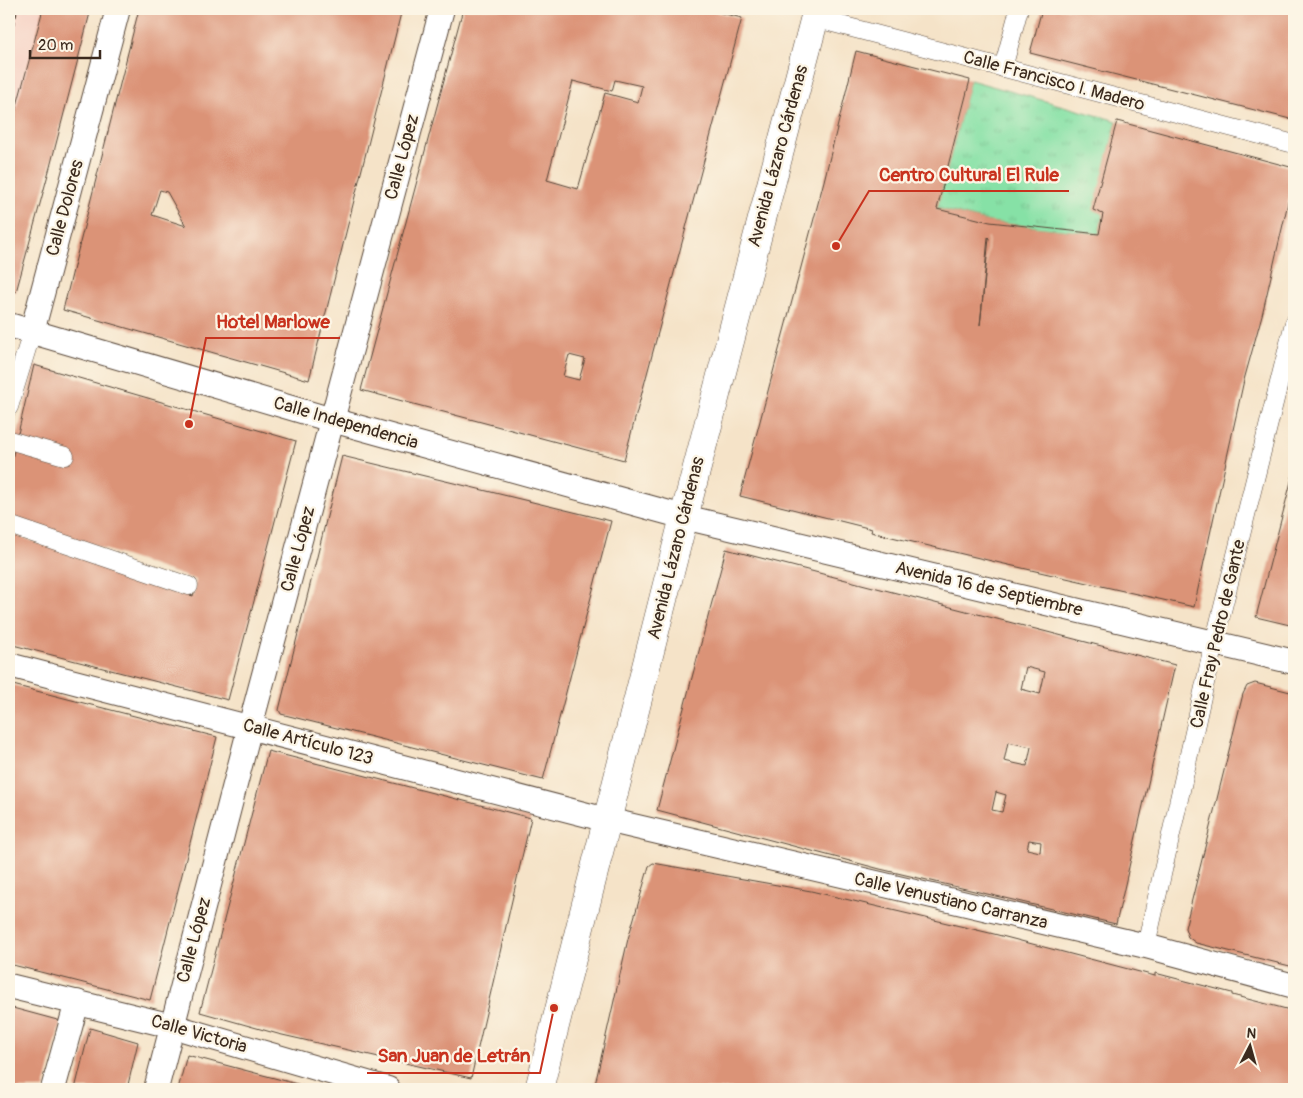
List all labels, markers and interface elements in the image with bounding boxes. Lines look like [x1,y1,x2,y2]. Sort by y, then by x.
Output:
scale bar [30,28,100,60]
text: 20 m [38,36,73,55]
street label: Calle Francisco I. Madero [961,46,1148,116]
street label: Avenida Lázaro Cárdenas [743,63,813,249]
street label: Calle López [380,112,424,202]
street label: Calle Dolores [41,157,89,259]
callout: Centro Cultural El Rule [869,157,1069,191]
text: Centro Cultural El Rule [879,163,1060,187]
callout: Hotel Marlowe [206,304,340,338]
text: Hotel Marlowe [216,310,331,334]
street label: Calle Independencia [271,391,421,455]
street label: Avenida Lázaro Cárdenas [642,454,710,642]
street label: Calle López [276,504,320,594]
street label: Calle Fray Pedro de Gante [1185,537,1251,731]
street label: Avenida 16 de Septiembre [893,556,1085,622]
street label: Calle Artículo 123 [240,714,376,770]
street label: Calle Venustiano Carranza [852,868,1050,934]
street label: Calle López [172,895,216,985]
street label: Calle Victoria [148,1009,250,1059]
north arrow [1226,1020,1276,1070]
text: N [1246,1025,1257,1043]
callout: San Juan de Letrán [367,1039,540,1073]
text: San Juan de Letrán [377,1044,531,1068]

